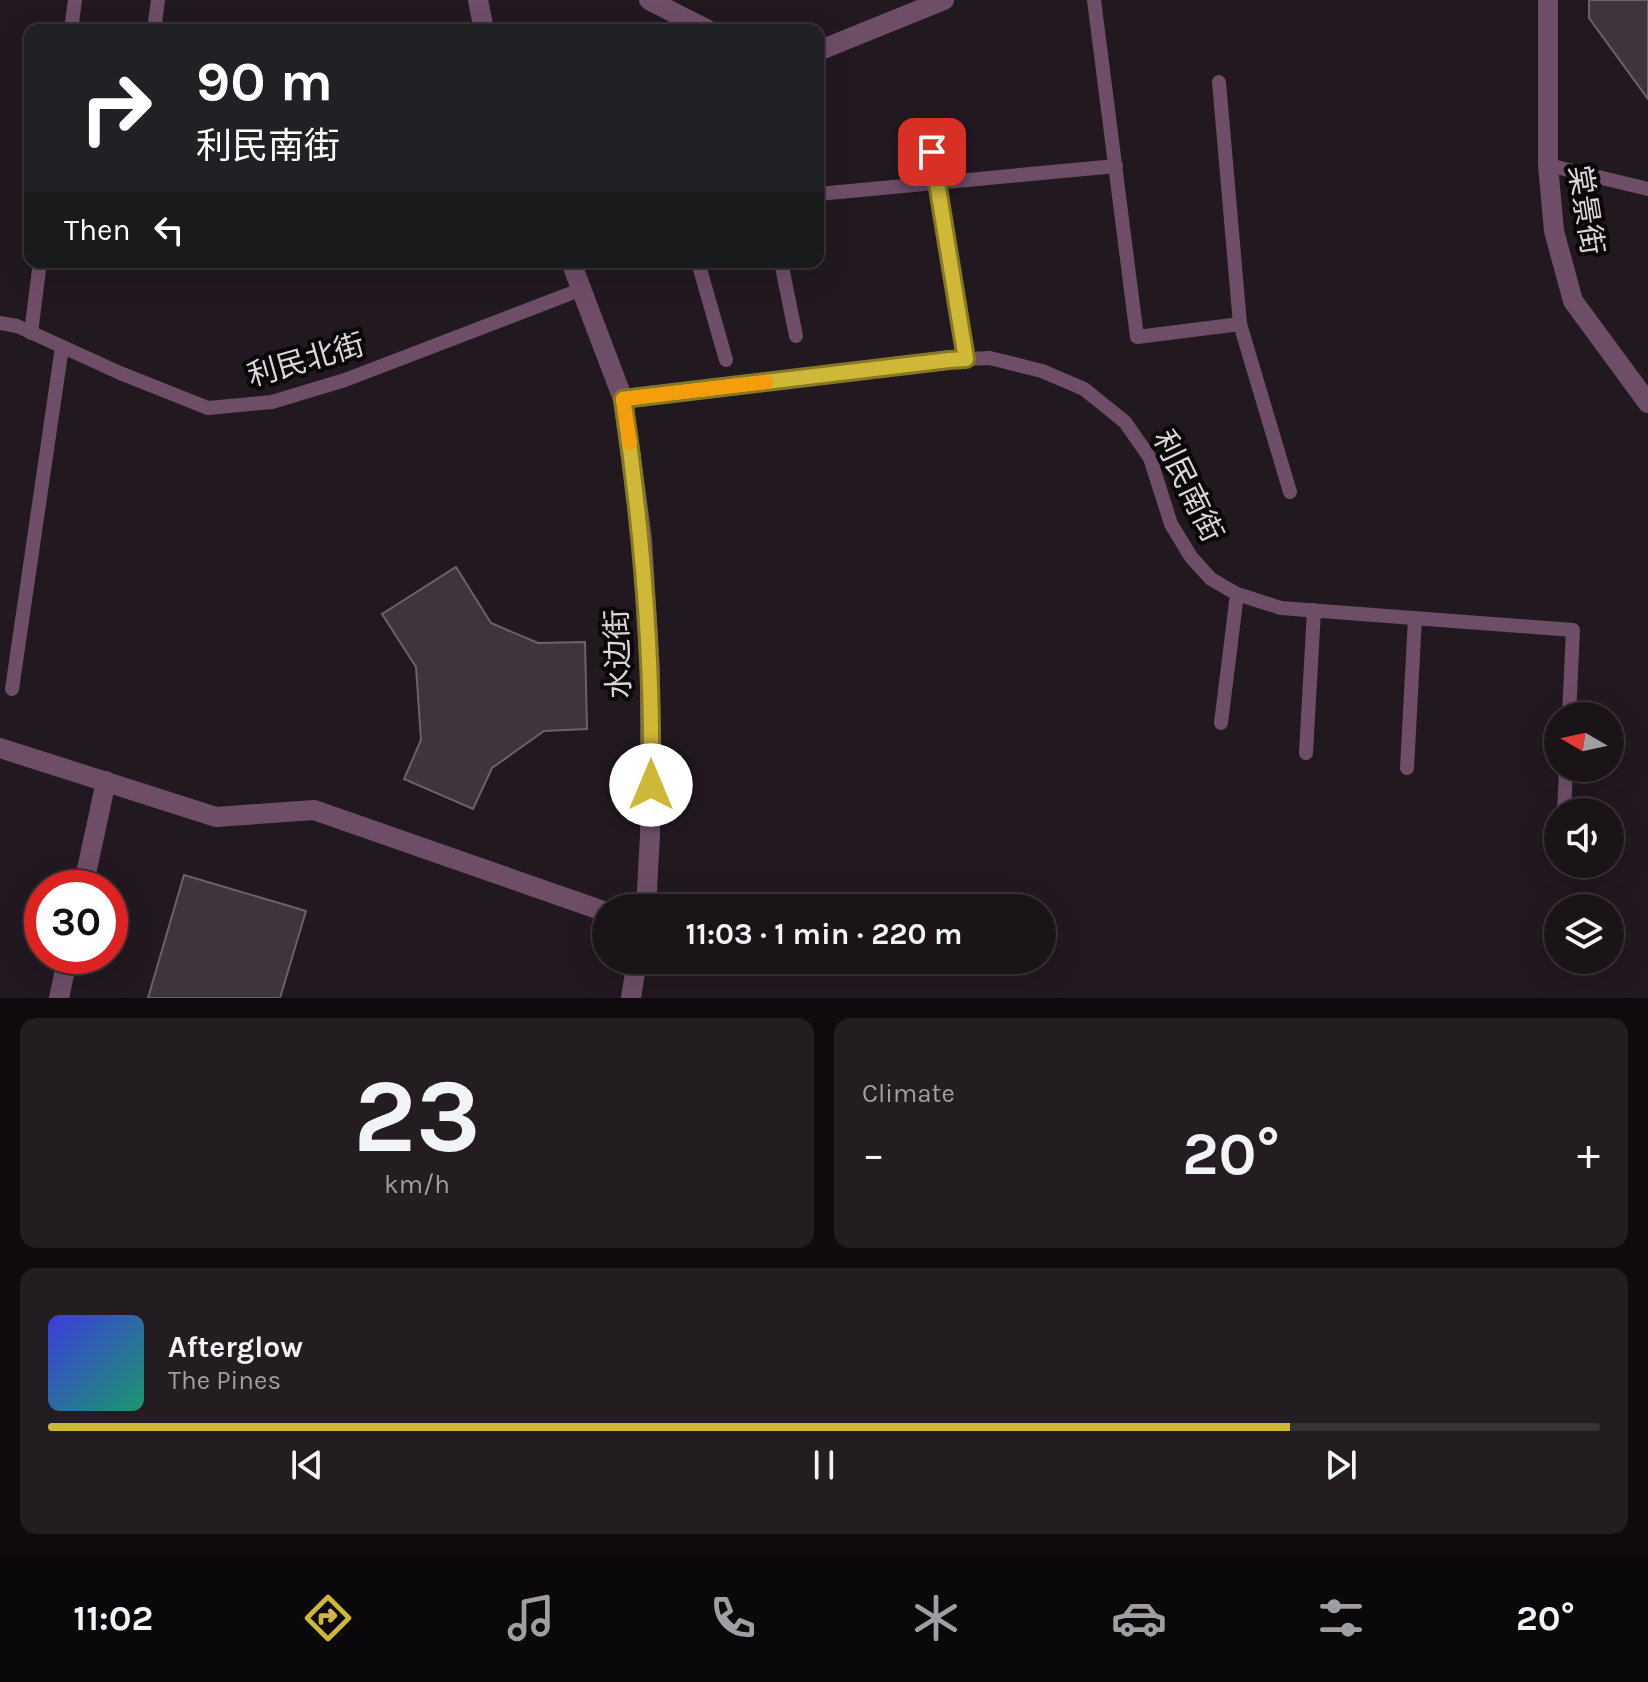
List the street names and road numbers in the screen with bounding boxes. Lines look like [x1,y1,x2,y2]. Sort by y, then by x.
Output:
street label: 棠景街 [1561,163,1611,257]
street label: 利民北街 [243,326,369,394]
street label: 利民南街 [1146,424,1230,548]
street label: 水边街 [598,608,638,700]

